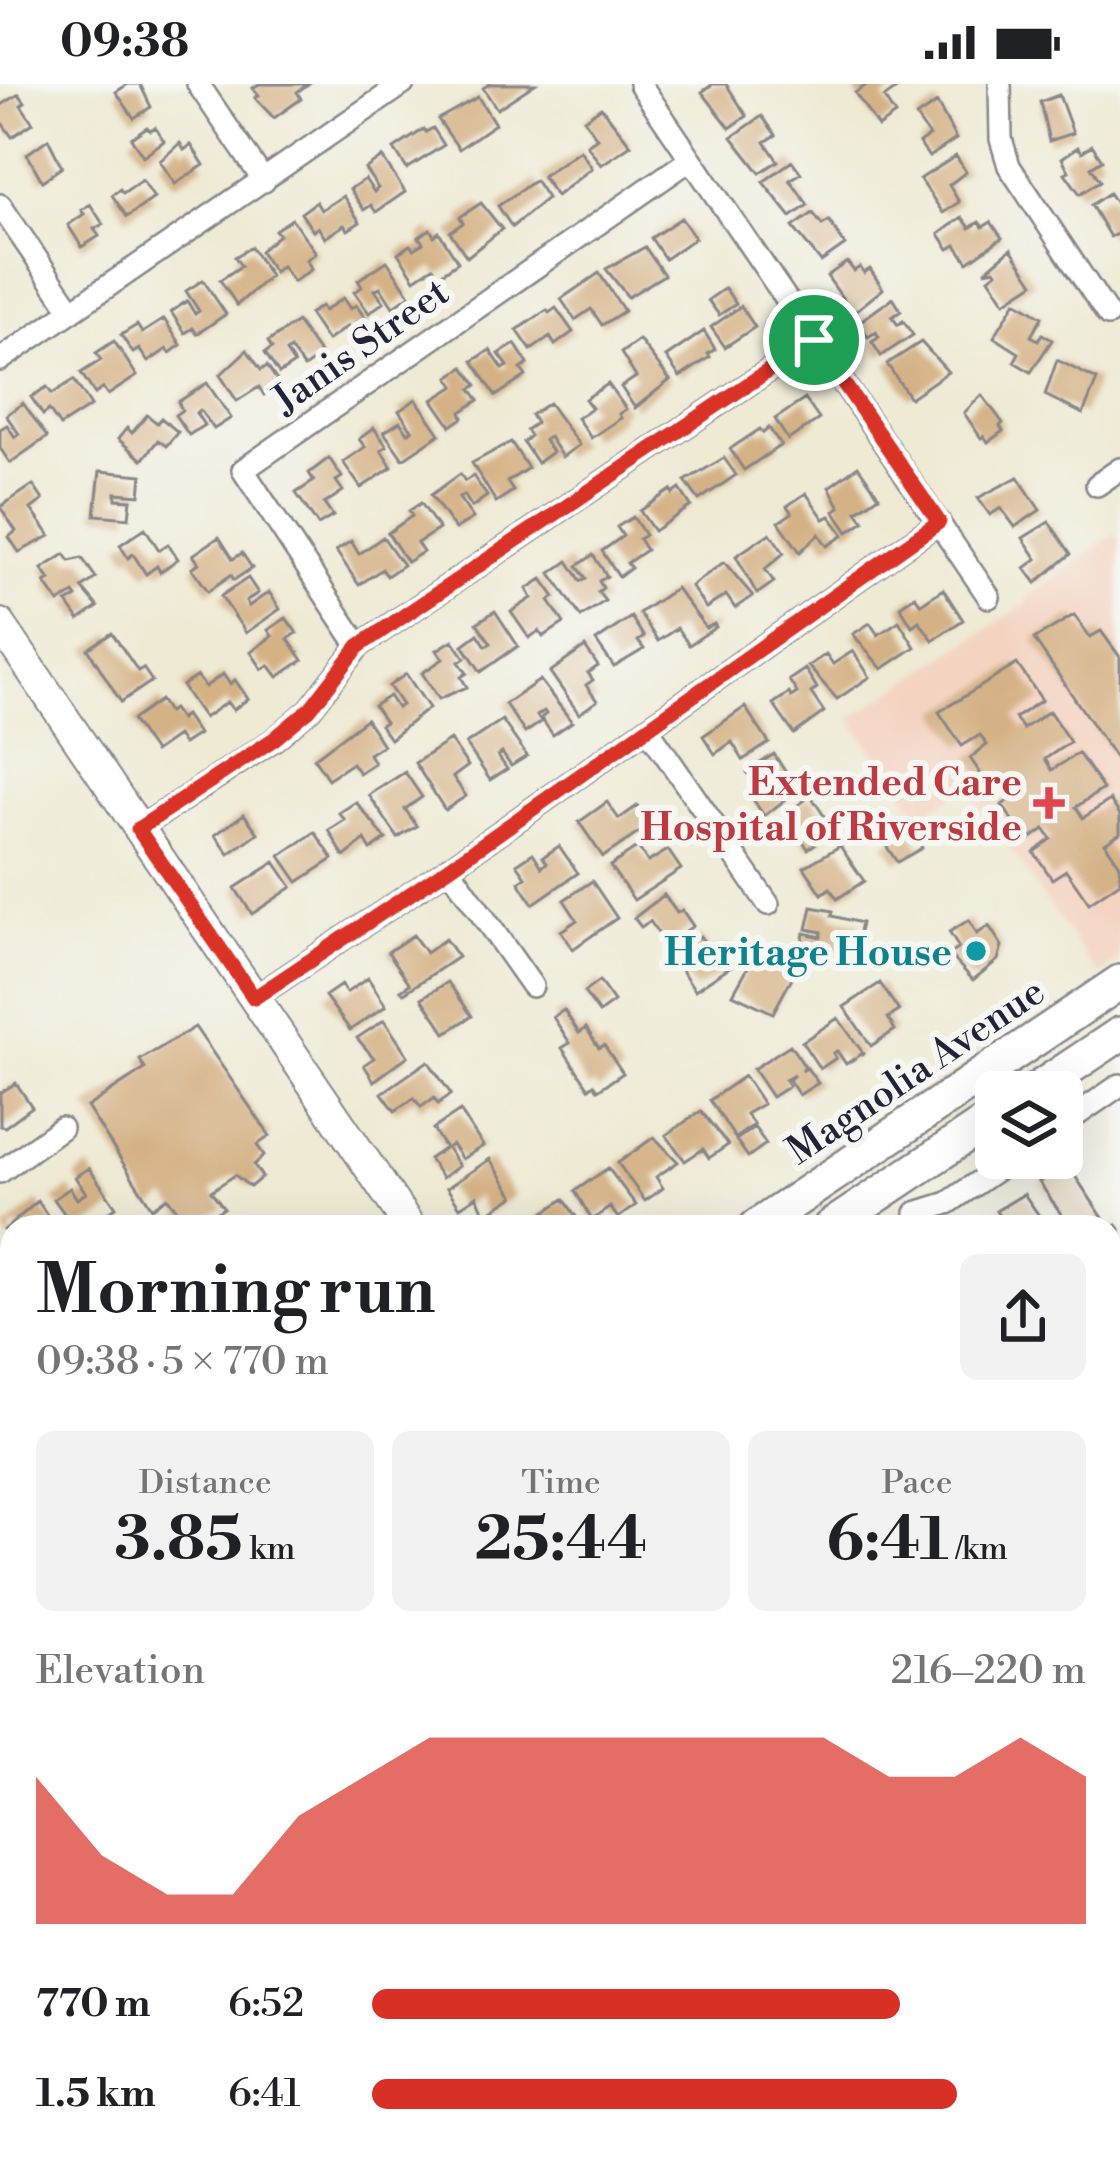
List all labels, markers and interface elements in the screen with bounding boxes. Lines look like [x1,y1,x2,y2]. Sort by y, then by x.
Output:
text: 09:38 [60,14,189,71]
street label: Janis Street [262,269,459,427]
pin [763,289,865,391]
icon: arrive [781,307,847,373]
place label: Extended Care Hospital of Riverside [640,759,1022,853]
marker: Extended Care Hospital of Riverside [1033,787,1065,819]
place label: Heritage House [664,929,952,978]
marker: Heritage House [963,938,989,964]
street label: Magnolia Avenue [778,968,1055,1176]
map controls [975,1071,1083,1179]
button: layers [975,1071,1083,1179]
text: Morning run [36,1251,435,1334]
button: share [960,1254,1086,1380]
text: 09:38 · 5 × 770 m [36,1338,329,1387]
text: Distance [138,1463,272,1504]
text: Time [521,1463,601,1504]
text: Pace [882,1463,952,1504]
text: 3.85 [115,1504,243,1579]
text: 25:44 [475,1504,647,1579]
text: 6:41 [826,1504,949,1579]
text: km [243,1529,295,1570]
text: /km [949,1529,1008,1570]
text: Elevation [36,1647,205,1696]
text: 216–220 m [891,1647,1086,1696]
text: 770 m [36,1980,150,2029]
text: 6:52 [228,1980,304,2029]
text: 1.5 km [36,2070,156,2119]
text: 6:41 [228,2070,300,2119]

